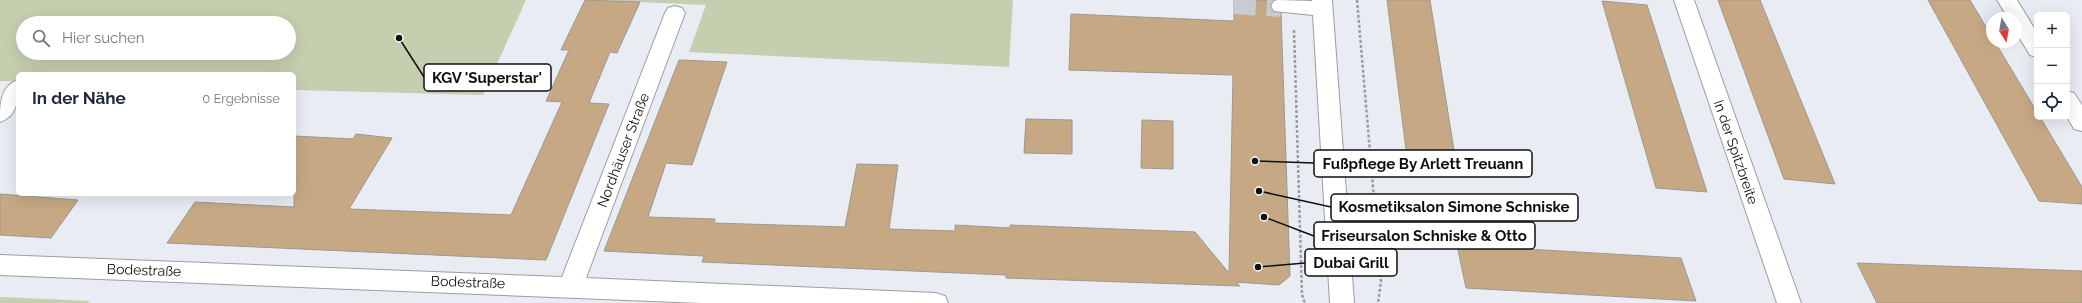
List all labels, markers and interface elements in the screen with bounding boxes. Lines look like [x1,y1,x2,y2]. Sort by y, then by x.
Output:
north arrow [1986,12,2022,48]
map controls [2034,12,2070,120]
button: + [2034,12,2070,48]
search box [16,16,296,60]
icon: search [30,27,52,49]
text: Hier suchen [62,29,145,47]
button: − [2034,48,2070,84]
callout: KGV 'Superstar' [424,64,551,91]
text: KGV 'Superstar' [432,69,542,87]
button: locate [2034,84,2070,120]
text: In der Nähe [32,88,126,108]
text: 0 Ergebnisse [202,91,280,106]
street label: Nordhäuser Straße [594,91,652,209]
street label: In der Spitzbreite [1711,98,1761,206]
callout: Fußpflege By Arlett Treuann [1314,150,1532,177]
text: Fußpflege By Arlett Treuann [1323,155,1523,173]
callout: Kosmetiksalon Simone Schniske [1331,194,1578,221]
text: Kosmetiksalon Simone Schniske [1338,198,1570,216]
callout: Friseursalon Schniske & Otto [1314,222,1535,249]
text: Friseursalon Schniske & Otto [1321,227,1527,245]
callout: Dubai Grill [1305,249,1397,276]
text: Dubai Grill [1313,254,1389,272]
street label: Bodestraße [107,261,181,279]
street label: Bodestraße [431,273,505,291]

